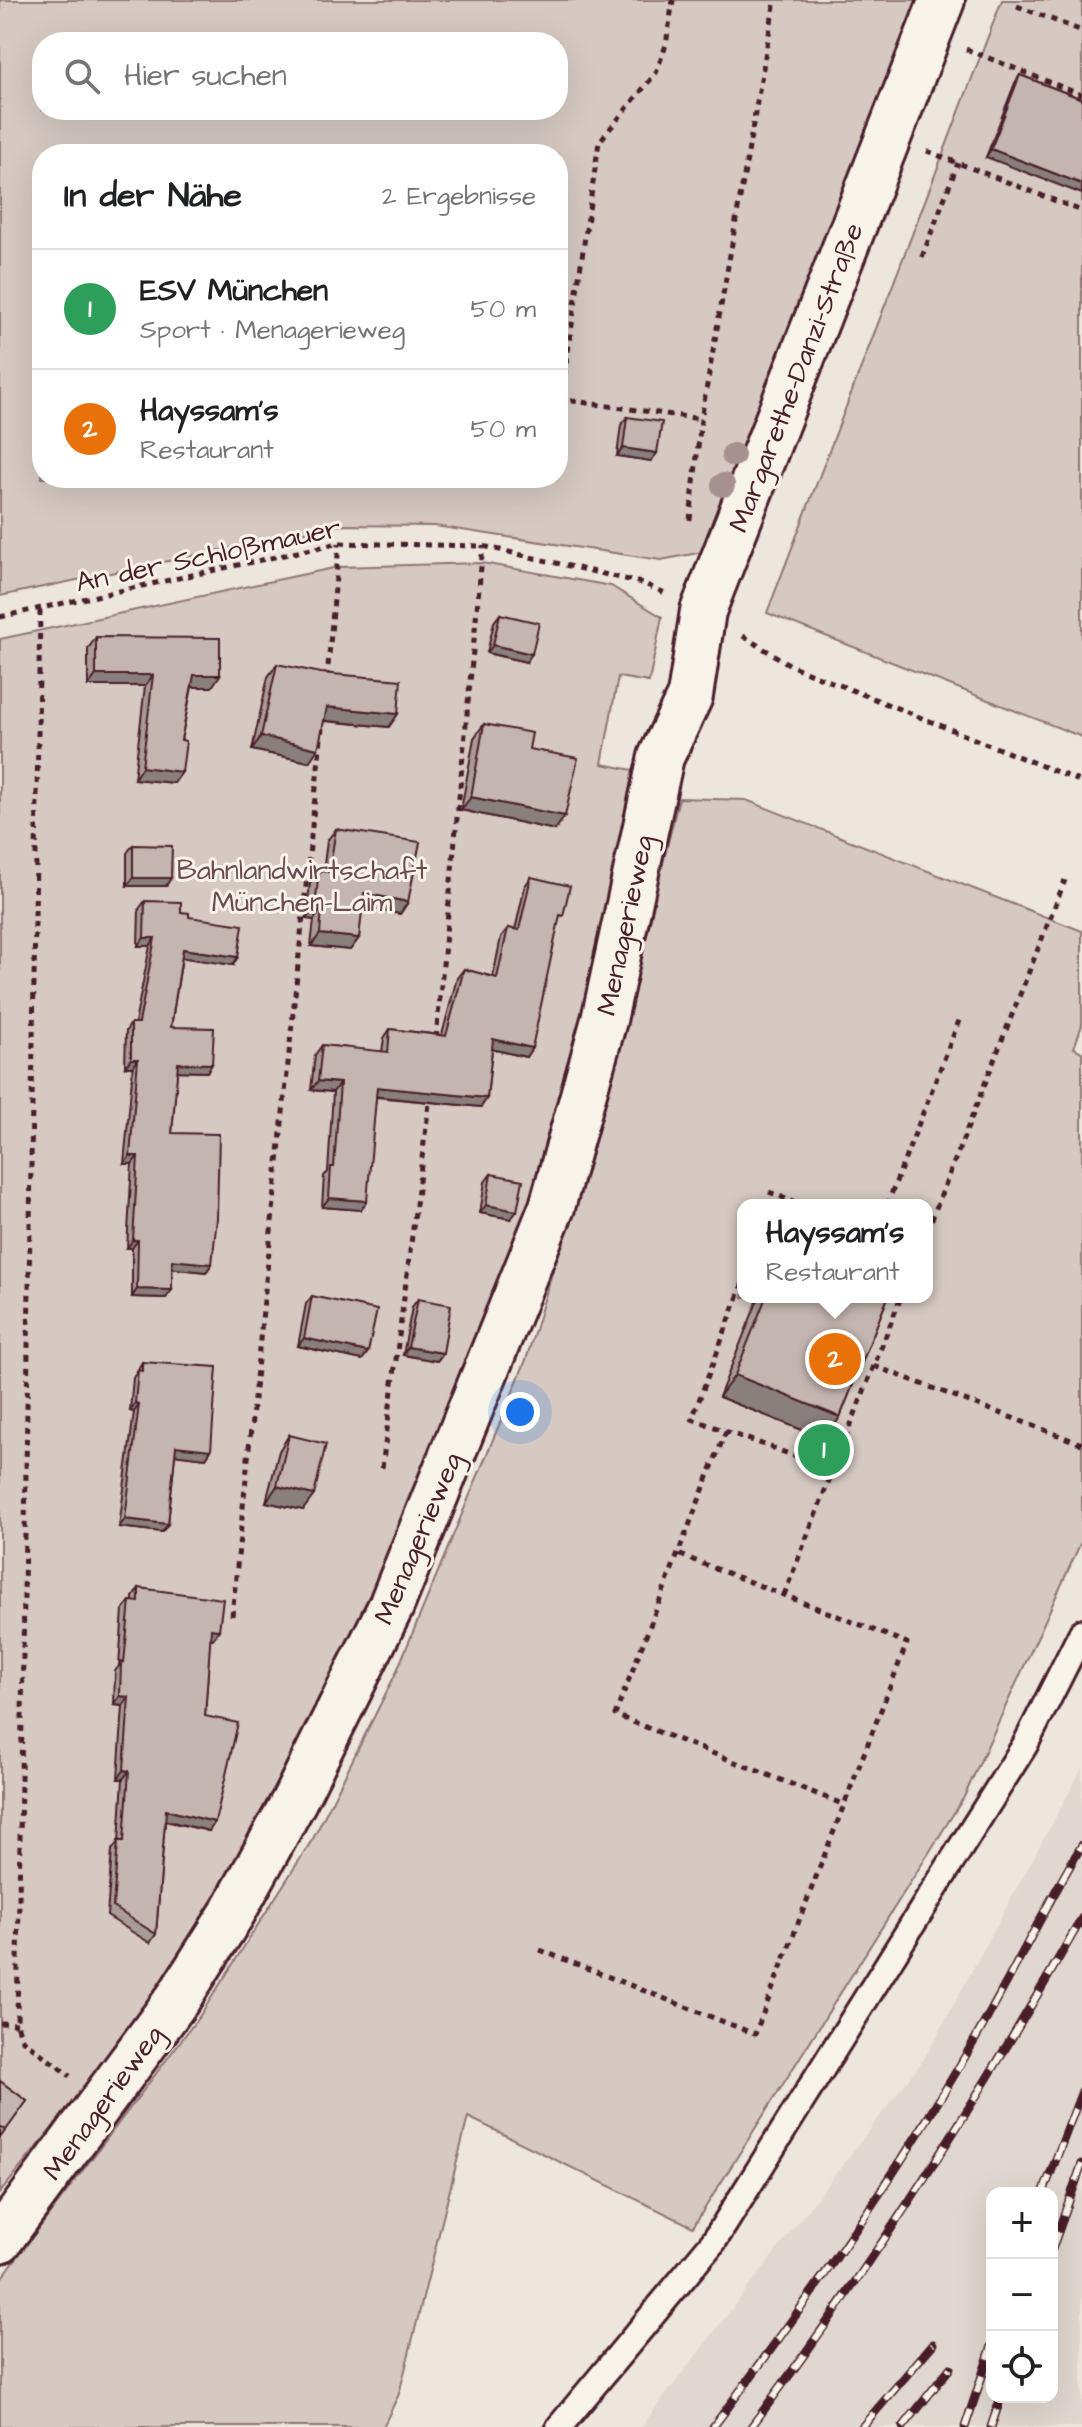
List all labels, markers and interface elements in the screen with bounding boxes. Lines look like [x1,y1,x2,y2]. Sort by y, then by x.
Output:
search box [32,32,568,120]
icon: search [60,54,104,98]
text: Hier suchen [124,55,287,97]
text: In der Nähe [64,172,242,220]
text: 2 Ergebnisse [382,178,536,214]
street label: Margarethe-Danzi-Straße [719,217,874,538]
text: ESV München [140,270,328,312]
text: 1 [88,291,92,327]
text: 50 m [471,291,536,327]
text: Sport · Menagerieweg [140,312,405,348]
text: Hayssam's [140,390,279,432]
text: 2 [83,411,97,447]
text: 50 m [471,411,536,447]
text: Restaurant [140,432,274,468]
street label: An der Schloßmauer [72,508,344,603]
street label: Menagerieweg [587,832,665,1019]
park label: Bahnlandwirtschaft München-Laim [177,851,428,922]
popup [737,1199,933,1303]
text: Hayssam's [766,1212,904,1254]
text: Restaurant [766,1254,899,1290]
pin: 2 [809,1329,861,1389]
your location [500,1392,540,1432]
pin: 1 [798,1420,850,1480]
street label: Menagerieweg [365,1447,473,1631]
street label: Menagerieweg [34,2017,174,2189]
map controls [986,2187,1058,2403]
button: + [986,2187,1058,2259]
button: − [986,2259,1058,2331]
button: locate [986,2331,1058,2403]

